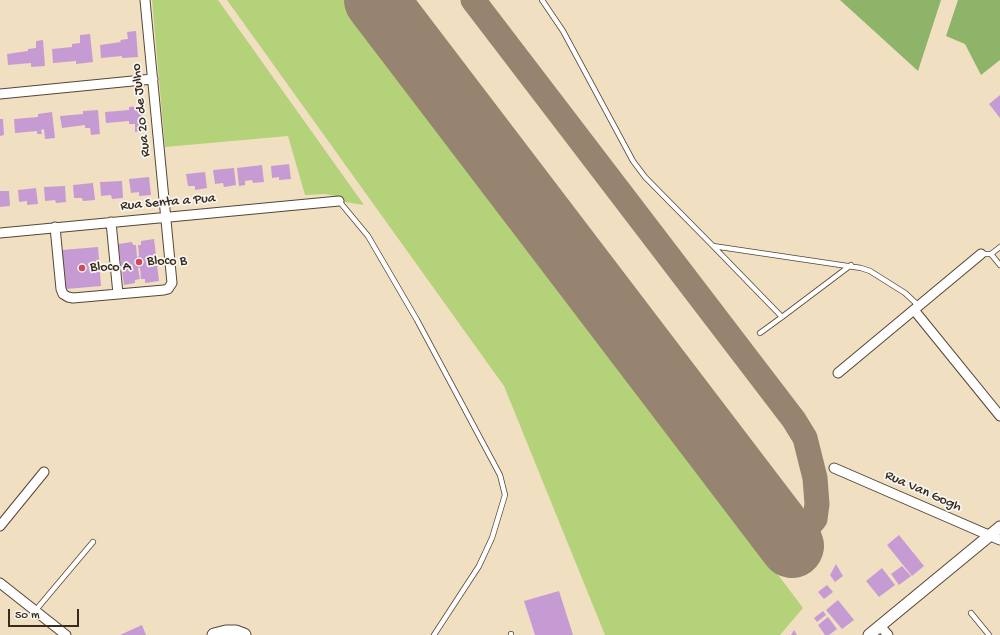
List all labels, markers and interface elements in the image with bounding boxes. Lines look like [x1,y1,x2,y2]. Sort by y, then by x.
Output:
street label: Rua 20 de Julho [129,63,155,157]
street label: Rua Senta a Pua [120,190,216,216]
place label: Bloco B [147,254,187,270]
marker: Bloco B [134,257,144,267]
place label: Bloco A [90,260,131,276]
marker: Bloco A [77,263,87,273]
street label: Rua Van Gogh [882,468,964,516]
scale bar [10,601,81,627]
text: 50 m [15,609,40,623]

